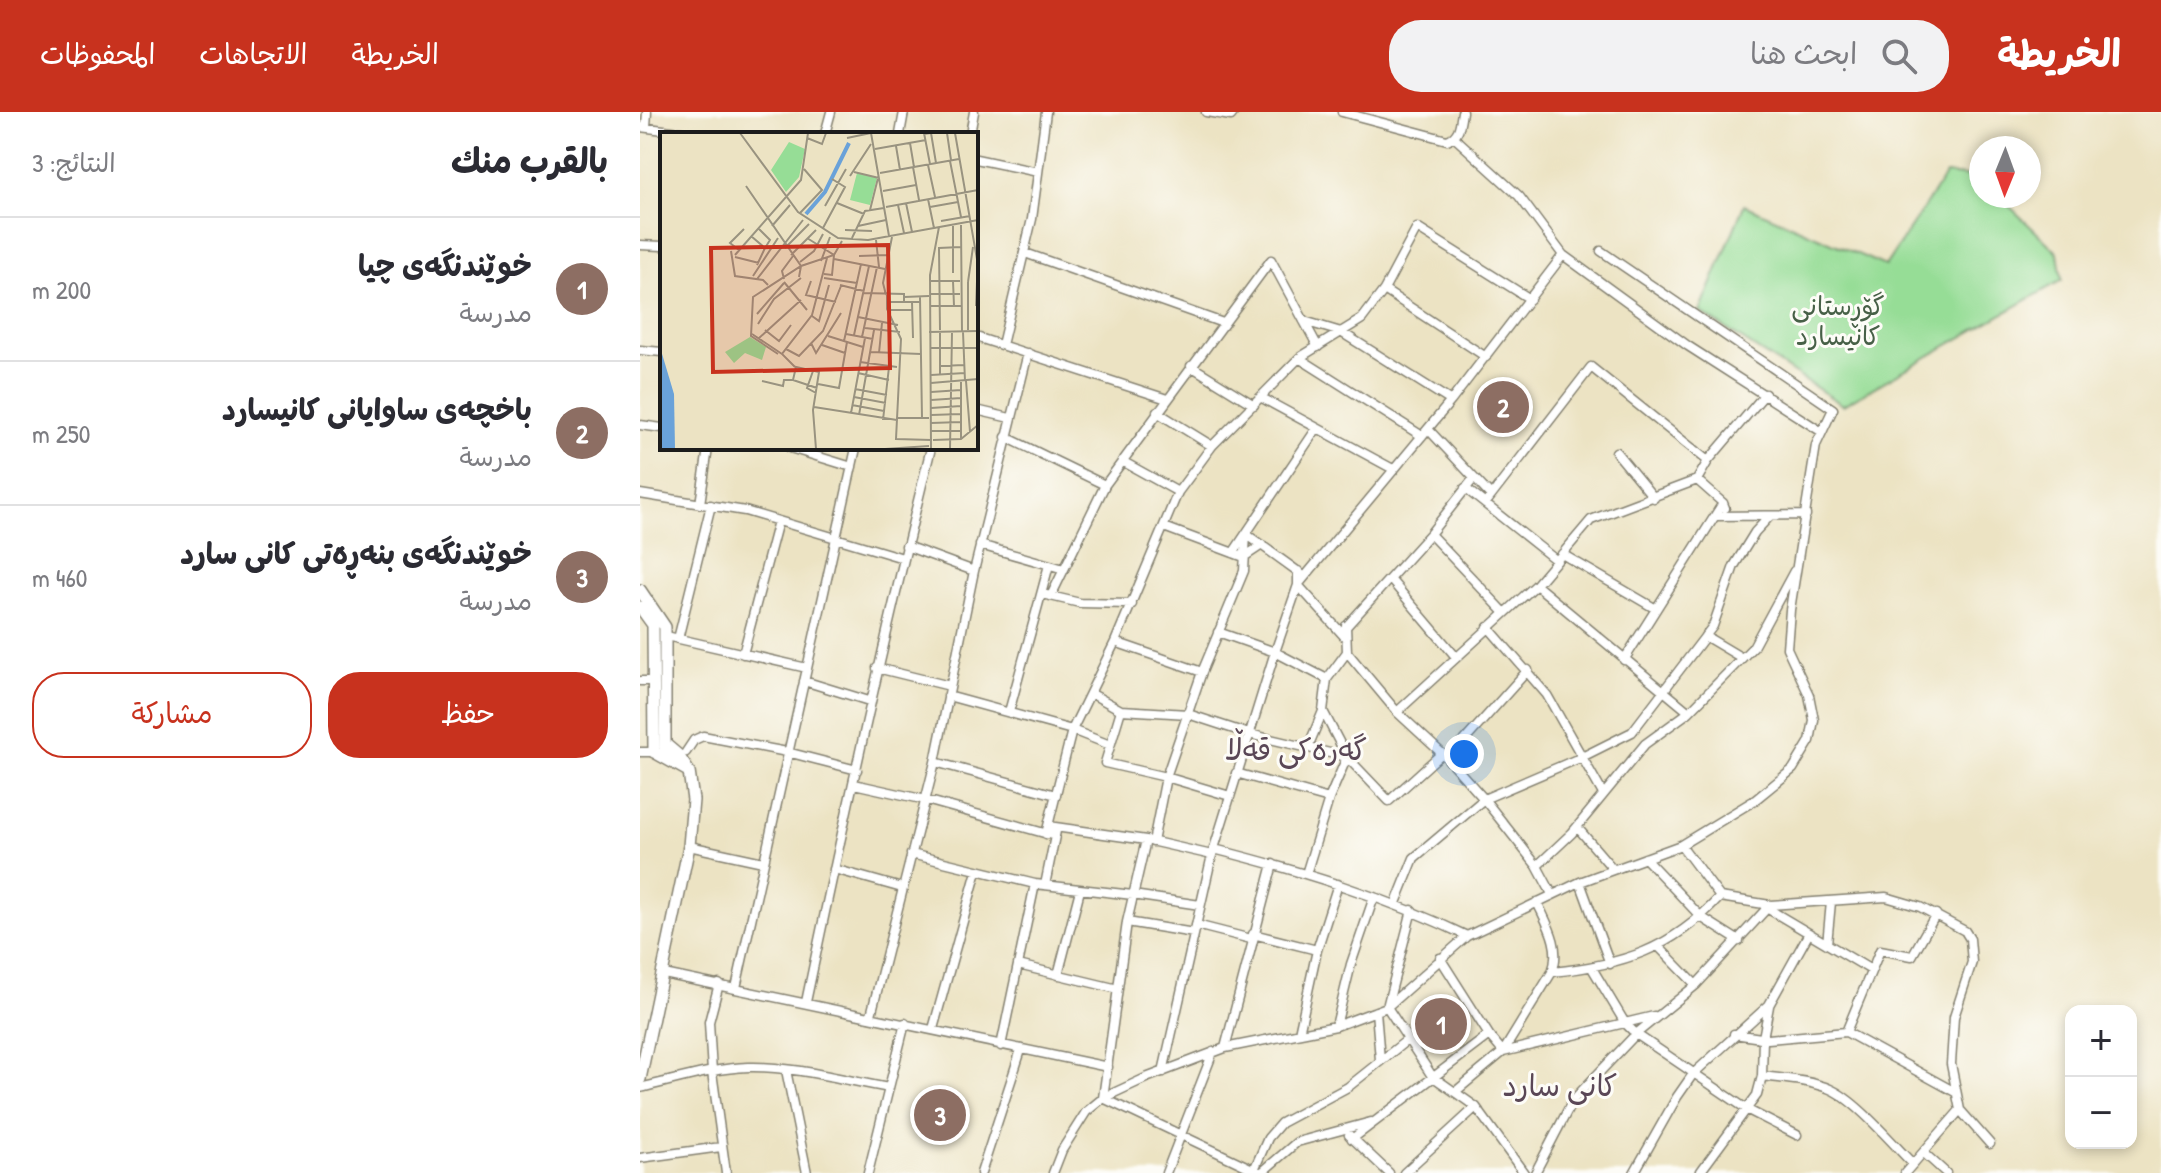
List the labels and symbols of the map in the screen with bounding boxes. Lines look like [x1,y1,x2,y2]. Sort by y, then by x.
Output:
inset map [660,132,978,450]
north arrow [1969,136,2041,208]
park label: گۆڕستانی کانیسارد [1791,288,1885,353]
pin: 2 [1477,377,1529,437]
district label: گەرەکی قەڵا [1225,728,1367,769]
your location [1444,734,1484,774]
pin: 1 [1415,994,1467,1054]
district label: کانی سارد [1503,1065,1617,1105]
pin: 3 [914,1085,966,1145]

